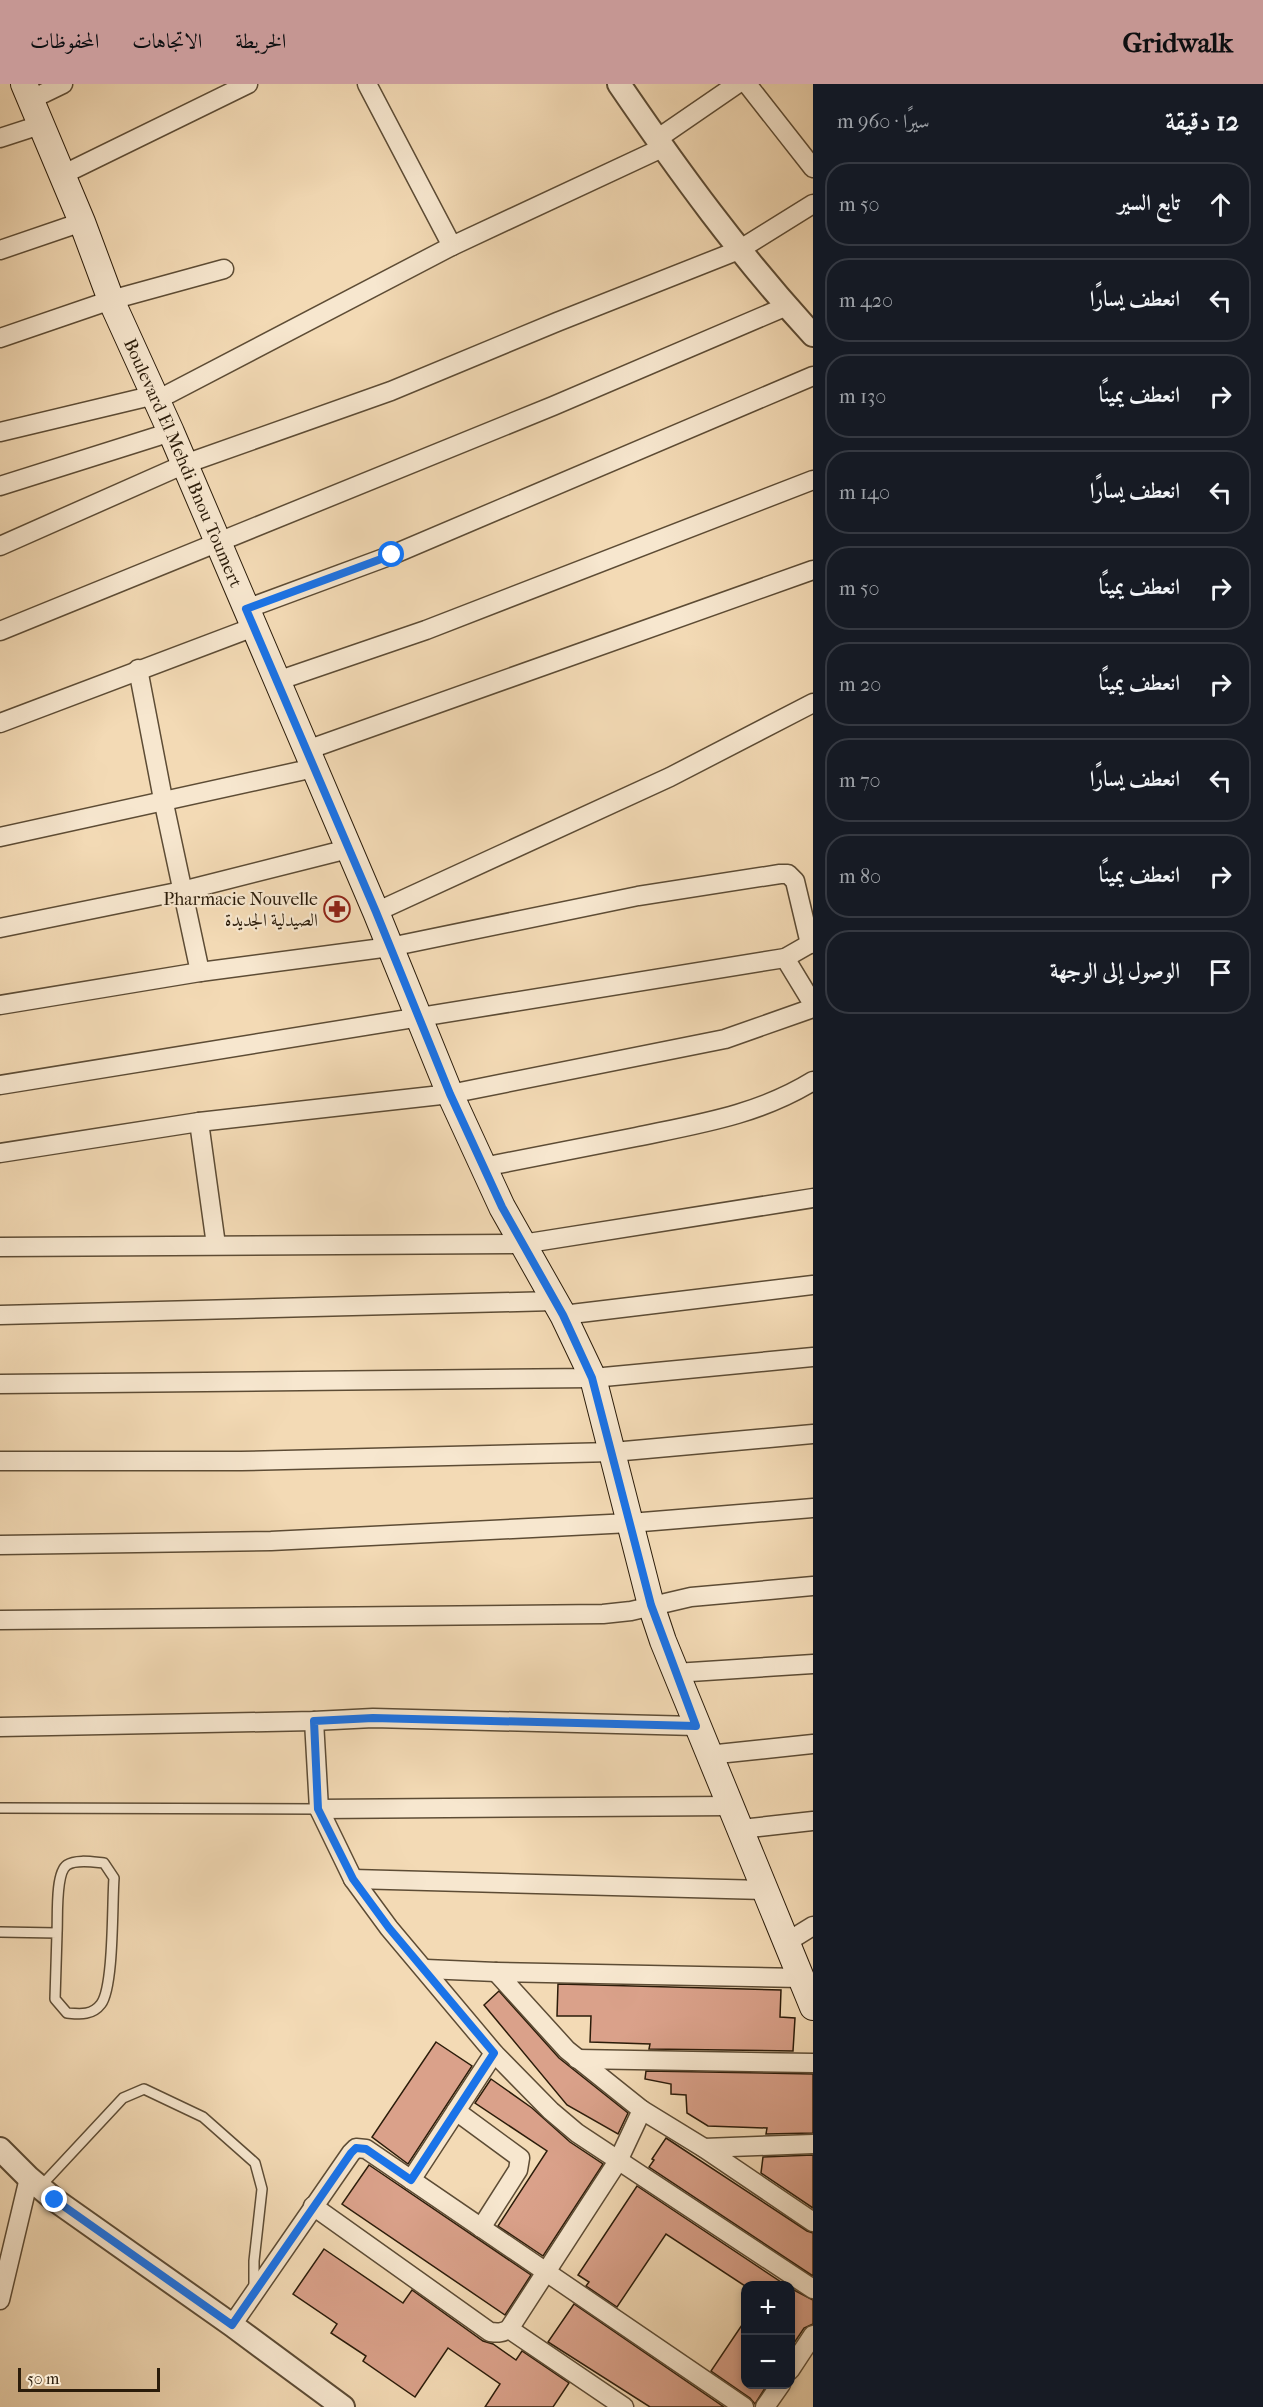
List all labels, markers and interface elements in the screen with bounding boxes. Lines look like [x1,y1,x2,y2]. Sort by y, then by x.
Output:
text: Gridwalk [1122,26,1233,59]
text: المحفوظات [30,29,99,53]
text: الاتجاهات [132,29,202,53]
text: الخريطة [235,29,286,53]
text: 12 دقيقة [1165,106,1239,137]
text: سيرًا · 960 m [837,110,930,133]
icon: ahead [1204,188,1237,221]
text: تابع السير [1118,190,1180,216]
text: 50 m [839,193,880,216]
icon: left [1204,284,1237,317]
text: انعطف يسارًا [1090,286,1180,312]
text: 420 m [839,289,893,312]
street label: Boulevard El Mehdi Bnou Toumert [119,335,246,591]
icon: right [1204,380,1237,413]
text: انعطف يمينًا [1099,382,1180,408]
text: 130 m [839,385,886,408]
icon: left [1204,476,1237,509]
text: انعطف يسارًا [1090,478,1180,504]
text: 140 m [839,481,890,504]
route start [378,541,404,567]
icon: right [1204,572,1237,605]
text: انعطف يمينًا [1099,574,1180,600]
text: 50 m [839,577,880,600]
icon: right [1204,668,1237,701]
text: انعطف يمينًا [1099,670,1180,696]
text: 20 m [839,673,881,696]
icon: left [1204,764,1237,797]
text: انعطف يسارًا [1090,766,1180,792]
text: 70 m [839,769,881,792]
icon: right [1204,860,1237,893]
text: انعطف يمينًا [1099,862,1180,888]
text: 80 m [839,865,881,888]
place label: Pharmacie Nouvelle الصيدلية الجديدة [163,889,318,931]
pharmacy icon: Pharmacie Nouvelle الصيدلية الجديدة [322,894,352,924]
icon: arrive [1204,956,1237,989]
text: الوصول إلى الوجهة [1050,958,1180,984]
route end [41,2186,67,2212]
map controls [741,2281,795,2389]
button: + [741,2281,795,2335]
button: − [741,2335,795,2389]
scale bar [18,2365,160,2392]
text: 50 m [27,2369,59,2388]

